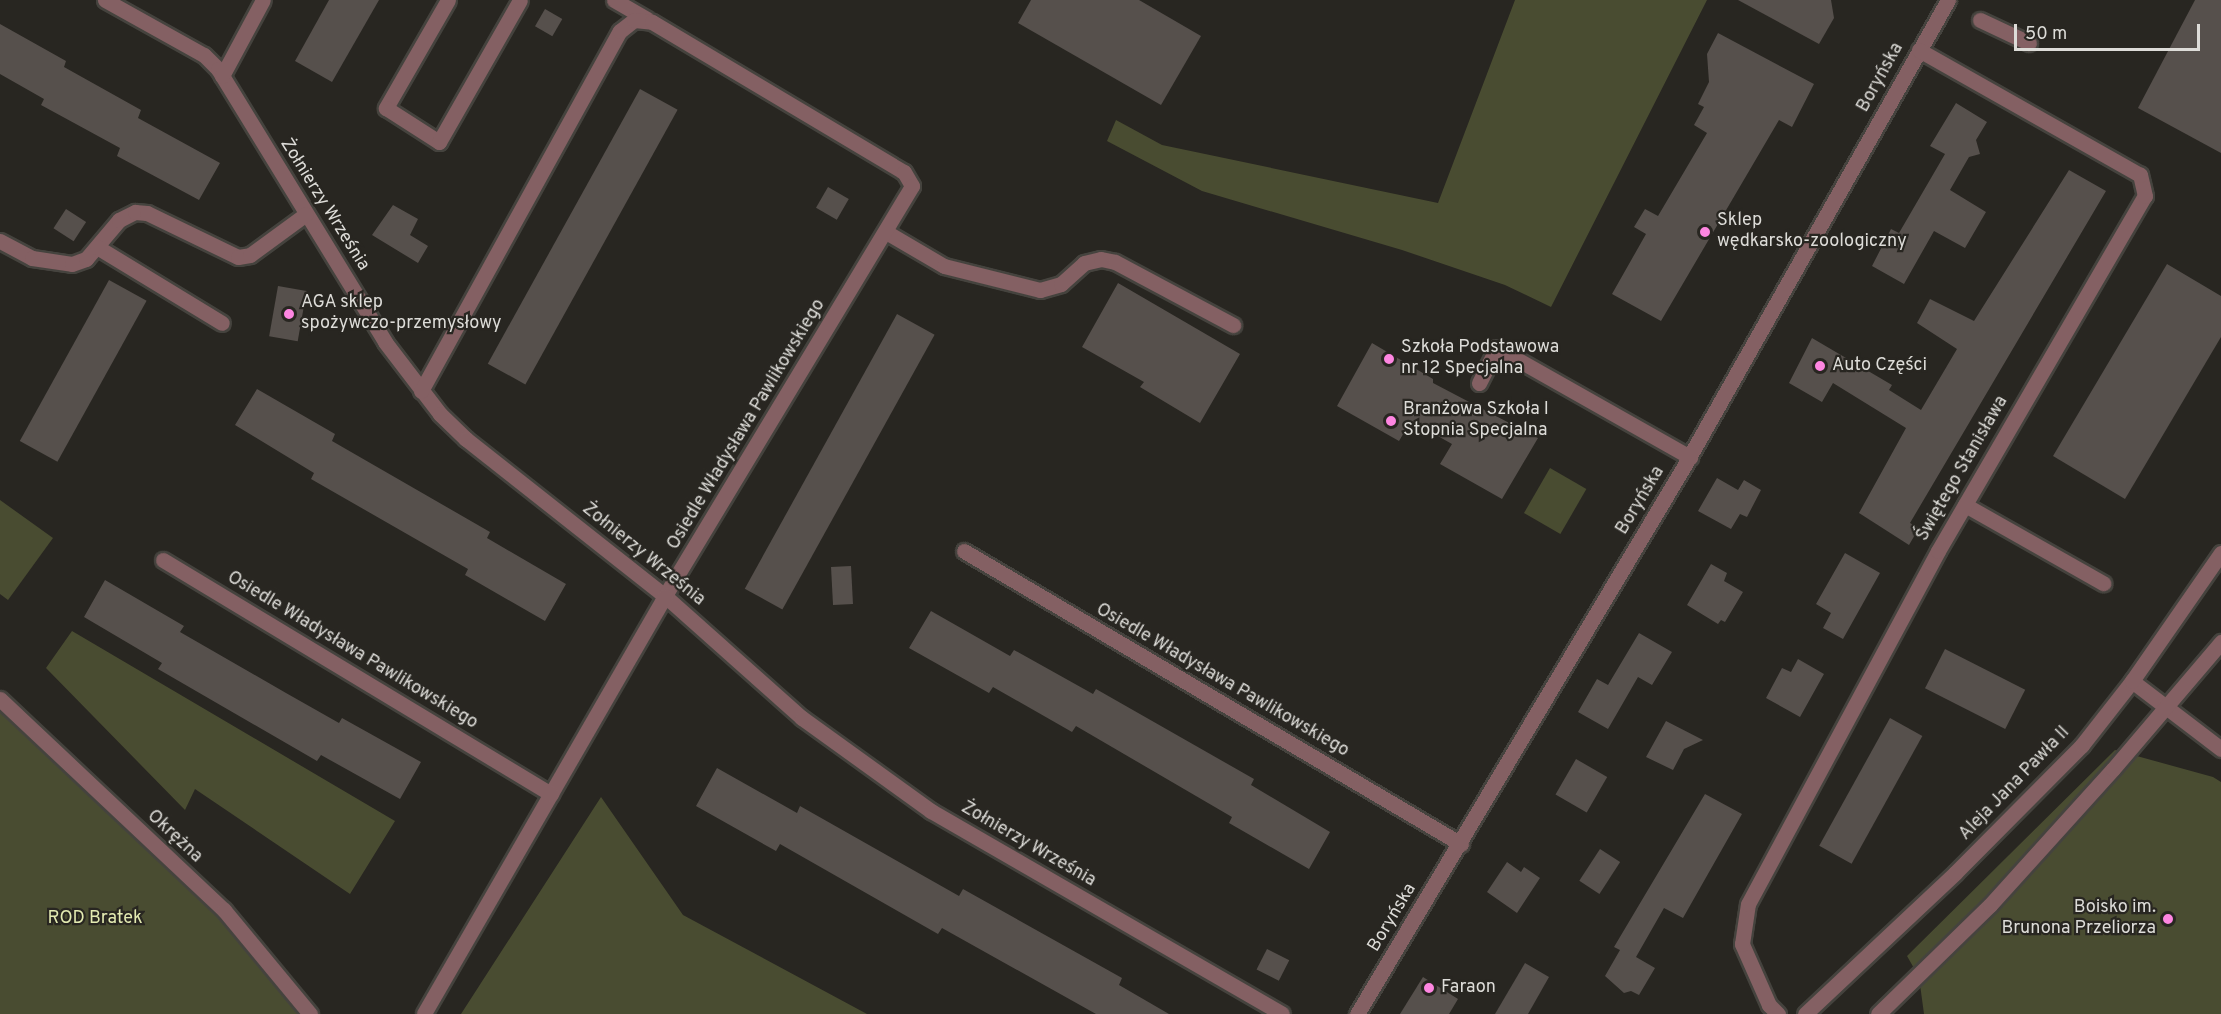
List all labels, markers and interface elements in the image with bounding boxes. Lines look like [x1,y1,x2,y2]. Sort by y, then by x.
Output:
scale bar [2017,12,2203,50]
text: 50 m [2025,23,2067,46]
street label: Boryńska [1853,40,1909,116]
street label: Żołnierzy Września [274,135,374,275]
place label: Sklep wędkarsko-zoologiczny [1717,211,1907,254]
marker: Sklep wędkarsko-zoologiczny [1698,225,1712,239]
place label: AGA sklep spożywczo-przemysłowy [301,293,502,336]
street label: Osiedle Władysława Pawlikowskiego [663,296,831,554]
marker: AGA sklep spożywczo-przemysłowy [282,307,296,321]
place label: Szkoła Podstawowa nr 12 Specjalna [1401,338,1559,380]
marker: Szkoła Podstawowa nr 12 Specjalna [1382,352,1396,366]
place label: Auto Części [1832,355,1927,377]
marker: Auto Części [1813,359,1827,373]
street label: Świętego Stanisława [1913,392,2013,546]
place label: Branżowa Szkoła I Stopnia Specjalna [1403,400,1549,442]
marker: Branżowa Szkoła I Stopnia Specjalna [1384,414,1398,428]
street label: Boryńska [1612,463,1670,539]
street label: Żołnierzy Września [577,499,709,611]
street label: Osiedle Władysława Pawlikowskiego [223,567,481,735]
street label: Osiedle Władysława Pawlikowskiego [1091,599,1353,763]
street label: Aleja Jana Pawła II [1955,723,2075,845]
street label: Żołnierzy Września [957,798,1099,892]
street label: Okrężna [142,806,206,868]
street label: Boryńska [1364,880,1422,956]
place label: Boisko im. Brunona Przeliorza [2001,898,2156,940]
park label: ROD Bratek [47,908,143,930]
marker: Boisko im. Brunona Przeliorza [2161,912,2175,926]
place label: Faraon [1441,977,1496,999]
marker: Faraon [1422,981,1436,995]

